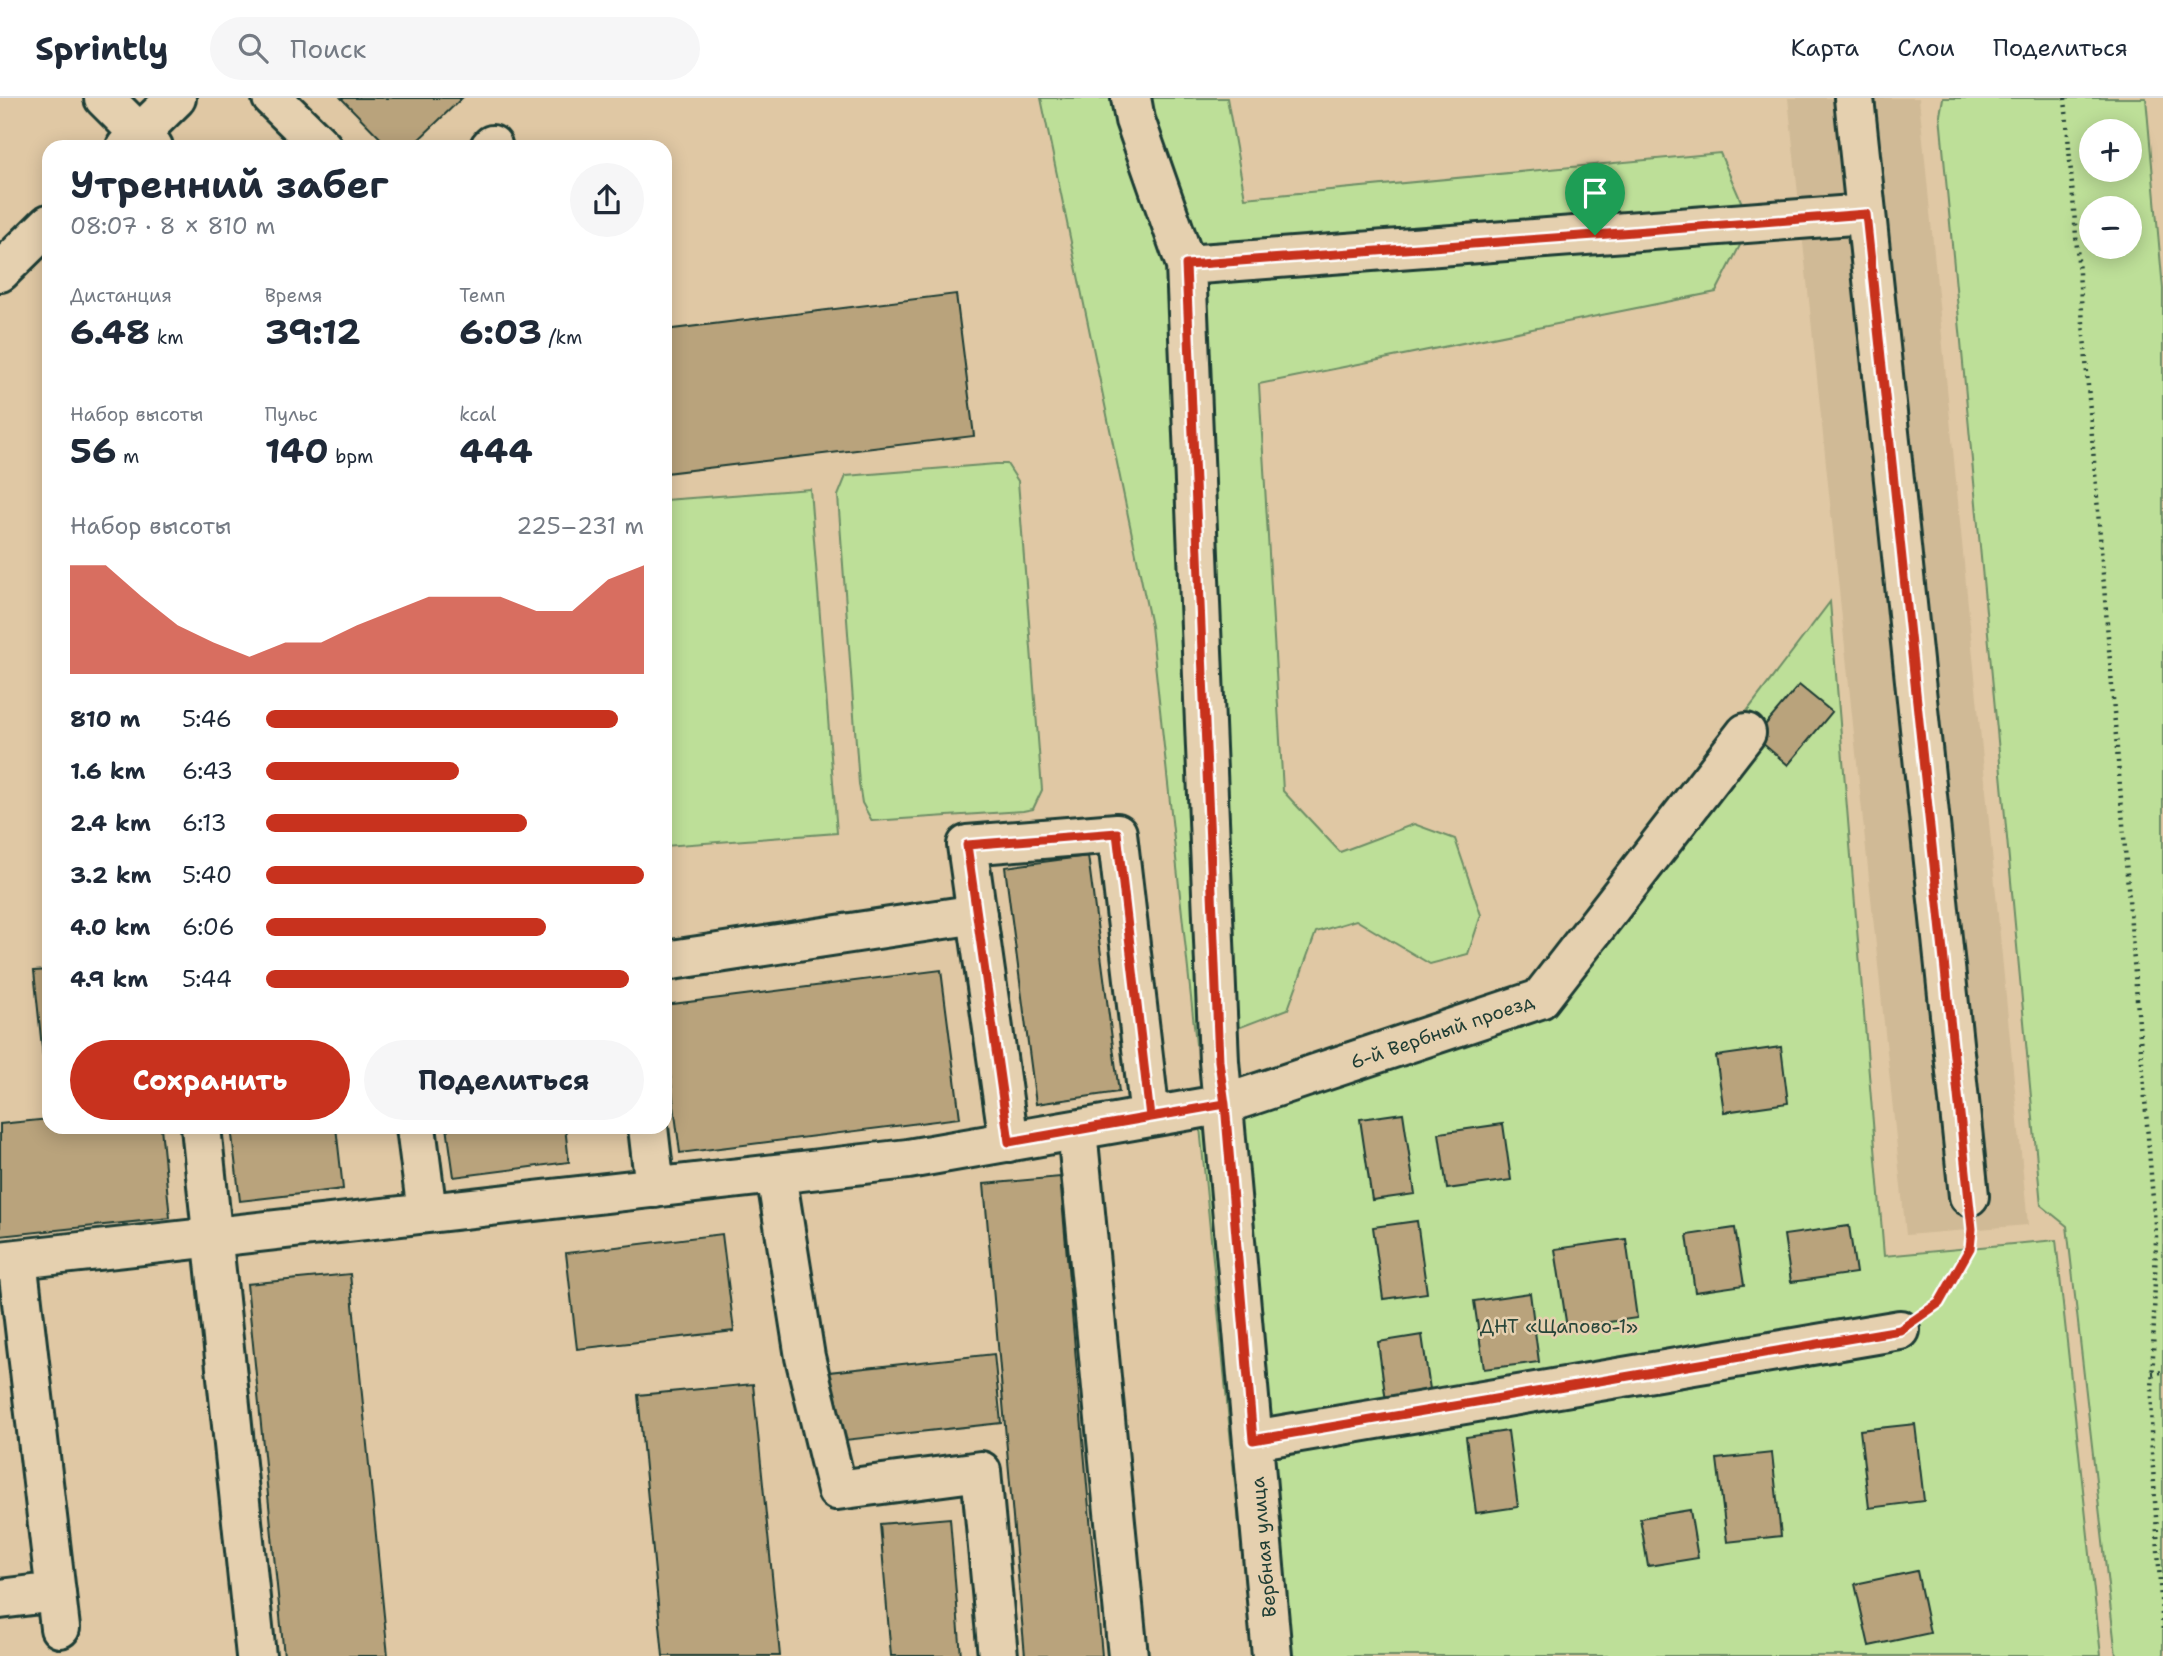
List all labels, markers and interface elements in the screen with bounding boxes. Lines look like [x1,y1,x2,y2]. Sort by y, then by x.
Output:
search box [210,17,700,80]
text: Sprintly [35,26,168,71]
icon: search [234,29,272,67]
text: Поиск [290,31,366,66]
text: Карта [1791,32,1859,64]
text: Слои [1897,32,1955,64]
text: Поделиться [1993,32,2128,64]
map controls [2079,119,2142,259]
button: + [2079,119,2142,182]
text: Утренний забег [70,159,388,210]
button: share [570,163,644,237]
pin [1565,163,1625,235]
icon: arrive [1576,174,1614,212]
button: − [2079,196,2142,259]
text: 08:07 · 8 × 810 m [70,211,275,241]
text: Дистанция [70,283,172,308]
text: Время [265,283,323,308]
text: Темп [459,283,505,308]
text: 6.48 [70,308,150,355]
text: 39:12 [265,308,361,355]
text: 6:03 [459,308,542,355]
text: km [150,325,184,350]
text: /km [542,325,582,350]
text: Набор высоты [70,402,203,427]
text: Пульс [265,402,318,427]
text: kcal [459,402,496,427]
text: 56 [70,427,116,474]
text: 140 [265,427,329,474]
text: 444 [459,427,533,474]
text: m [116,444,139,469]
text: bpm [329,444,374,469]
text: Набор высоты [70,511,231,541]
text: 225–231 m [516,511,644,541]
text: 810 m [70,704,140,734]
text: 5:46 [182,704,232,734]
text: 1.6 km [70,756,145,786]
text: 6:43 [182,756,233,786]
text: 2.4 km [70,808,151,838]
text: 6:13 [182,808,227,838]
text: 3.2 km [70,860,152,890]
text: 5:40 [182,860,232,890]
text: 4.0 km [70,912,151,942]
text: 6:06 [182,912,235,942]
text: 4.9 km [70,964,148,994]
text: 5:44 [182,964,232,994]
street label: 6-й Вербный проезд [1347,988,1537,1075]
button: Сохранить [70,1040,350,1120]
button: Поделиться [364,1040,644,1120]
park label: ДНТ «Щапово-1» [1480,1314,1638,1339]
street label: Вербная улица [1245,1475,1282,1618]

